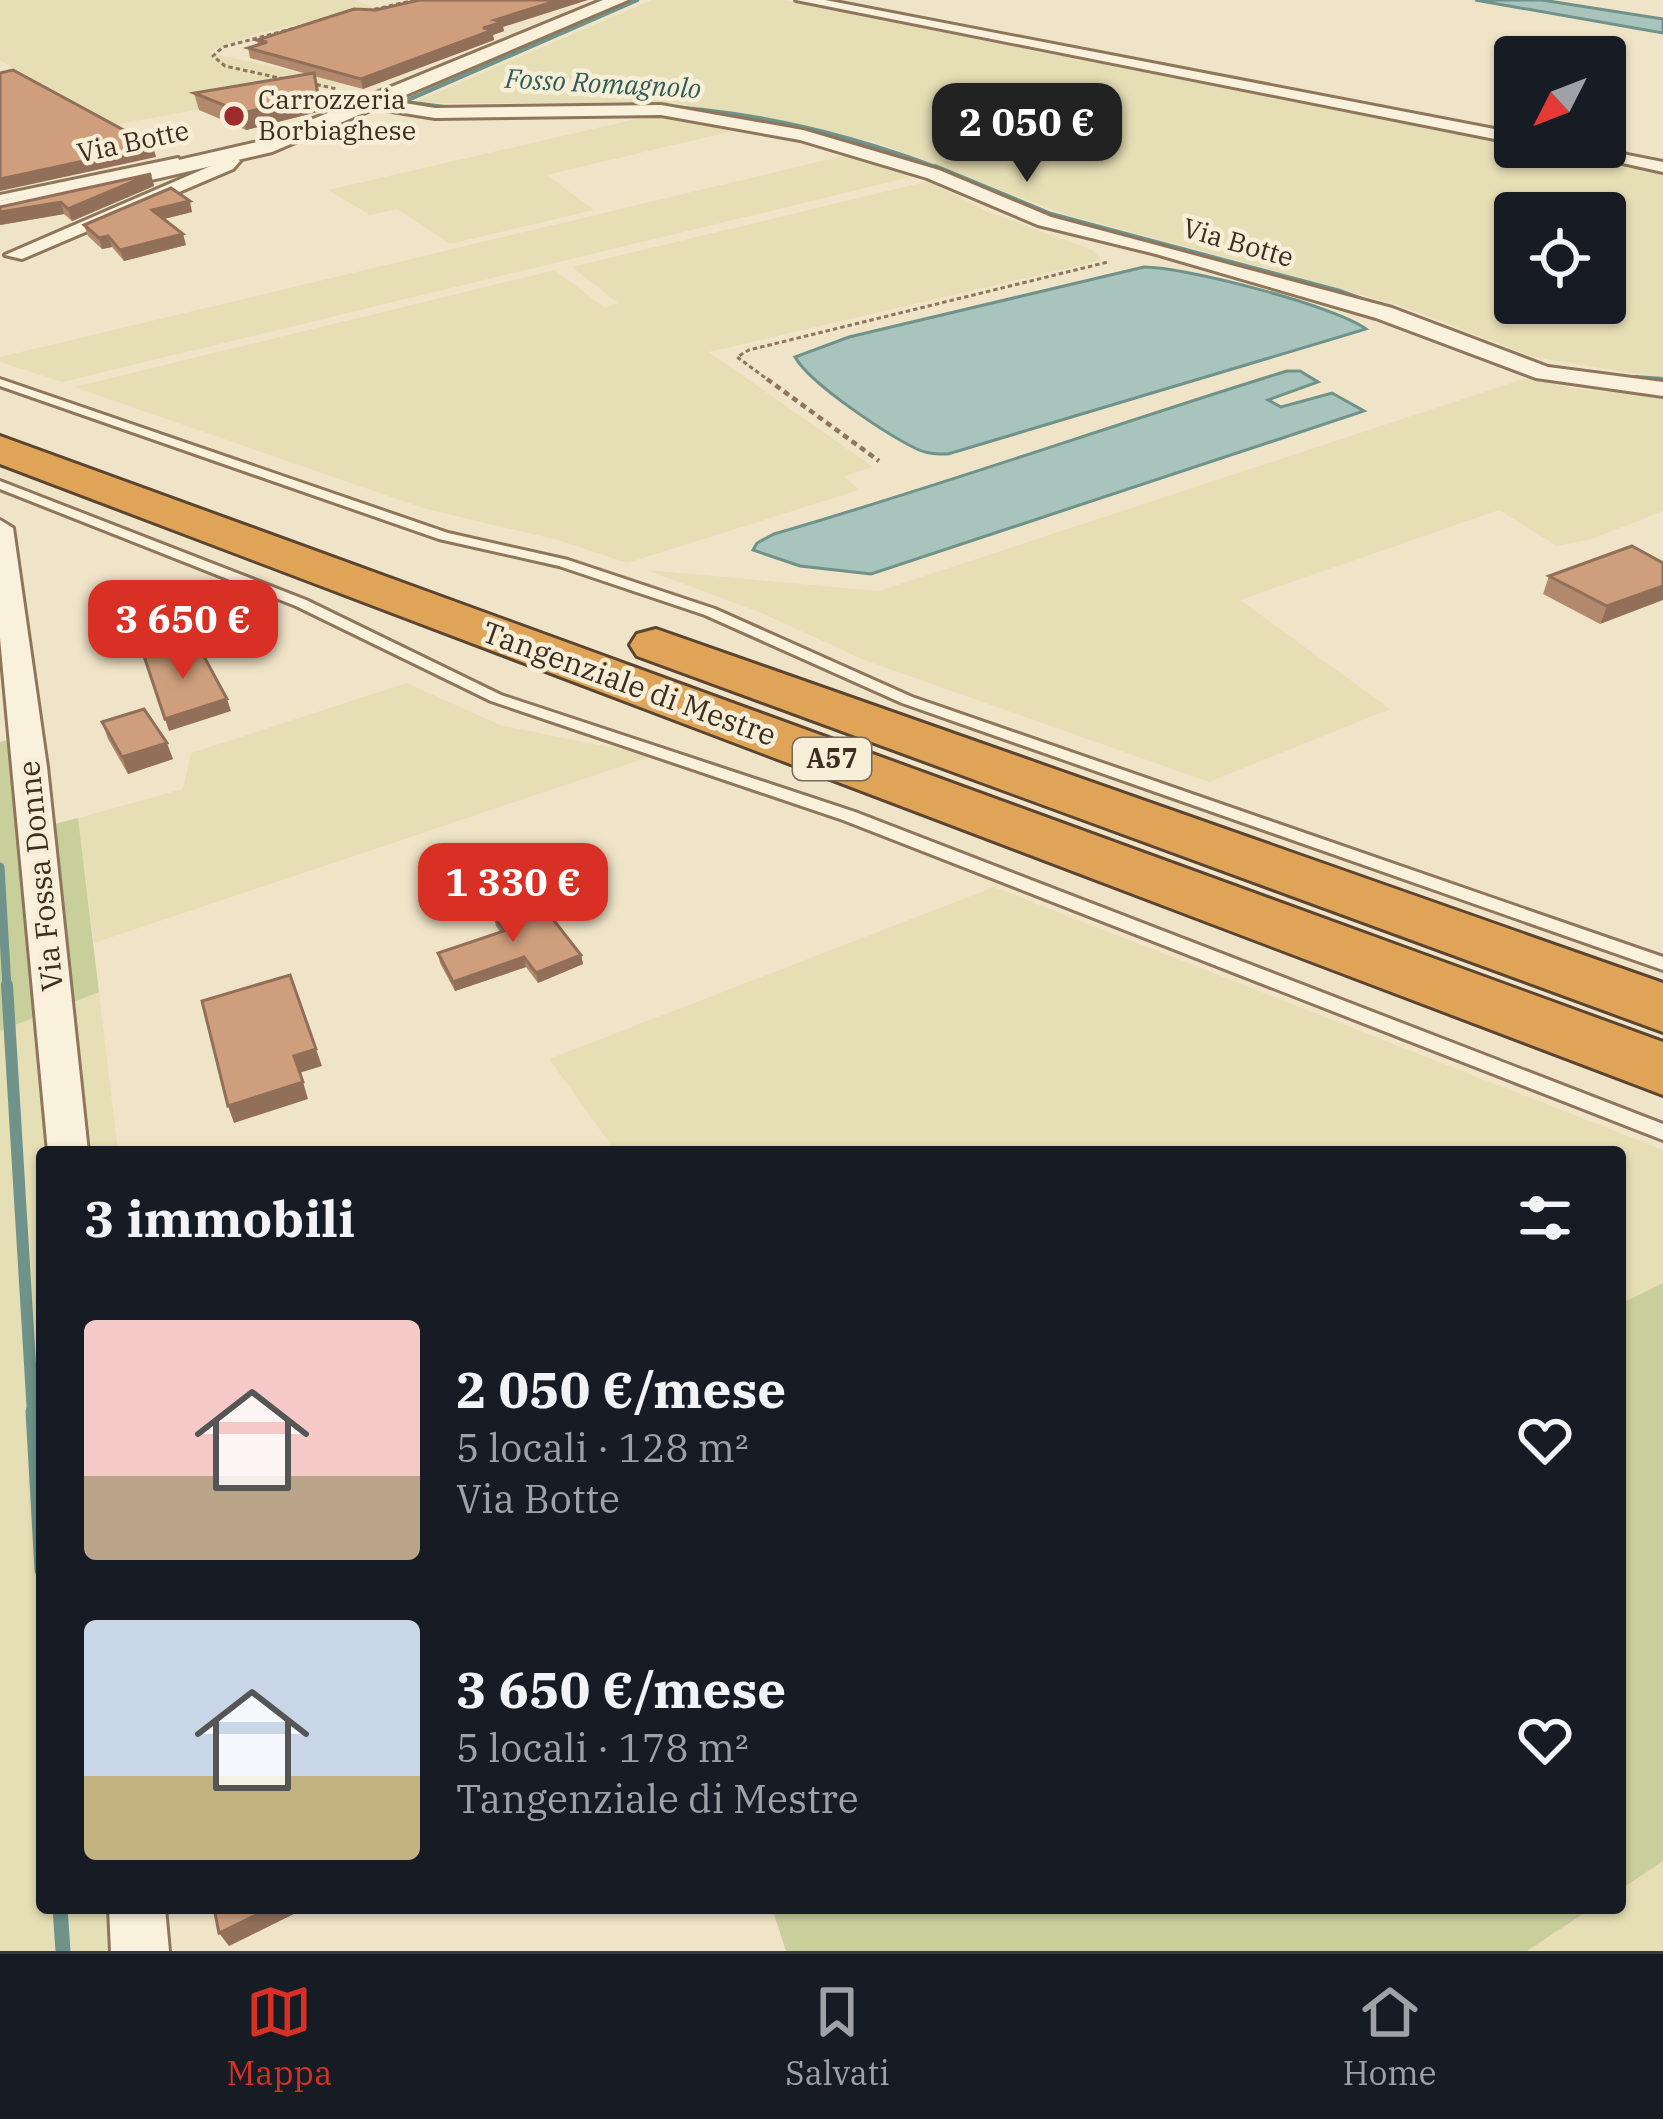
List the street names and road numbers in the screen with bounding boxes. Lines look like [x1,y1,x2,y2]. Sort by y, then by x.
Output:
street label: Via Botte [74,112,192,169]
street label: Via Botte [1179,209,1298,274]
street label: Tangenziale di Mestre [477,611,782,754]
road number: A57 [793,738,871,780]
street label: Via Fossa Donne [8,759,71,993]

